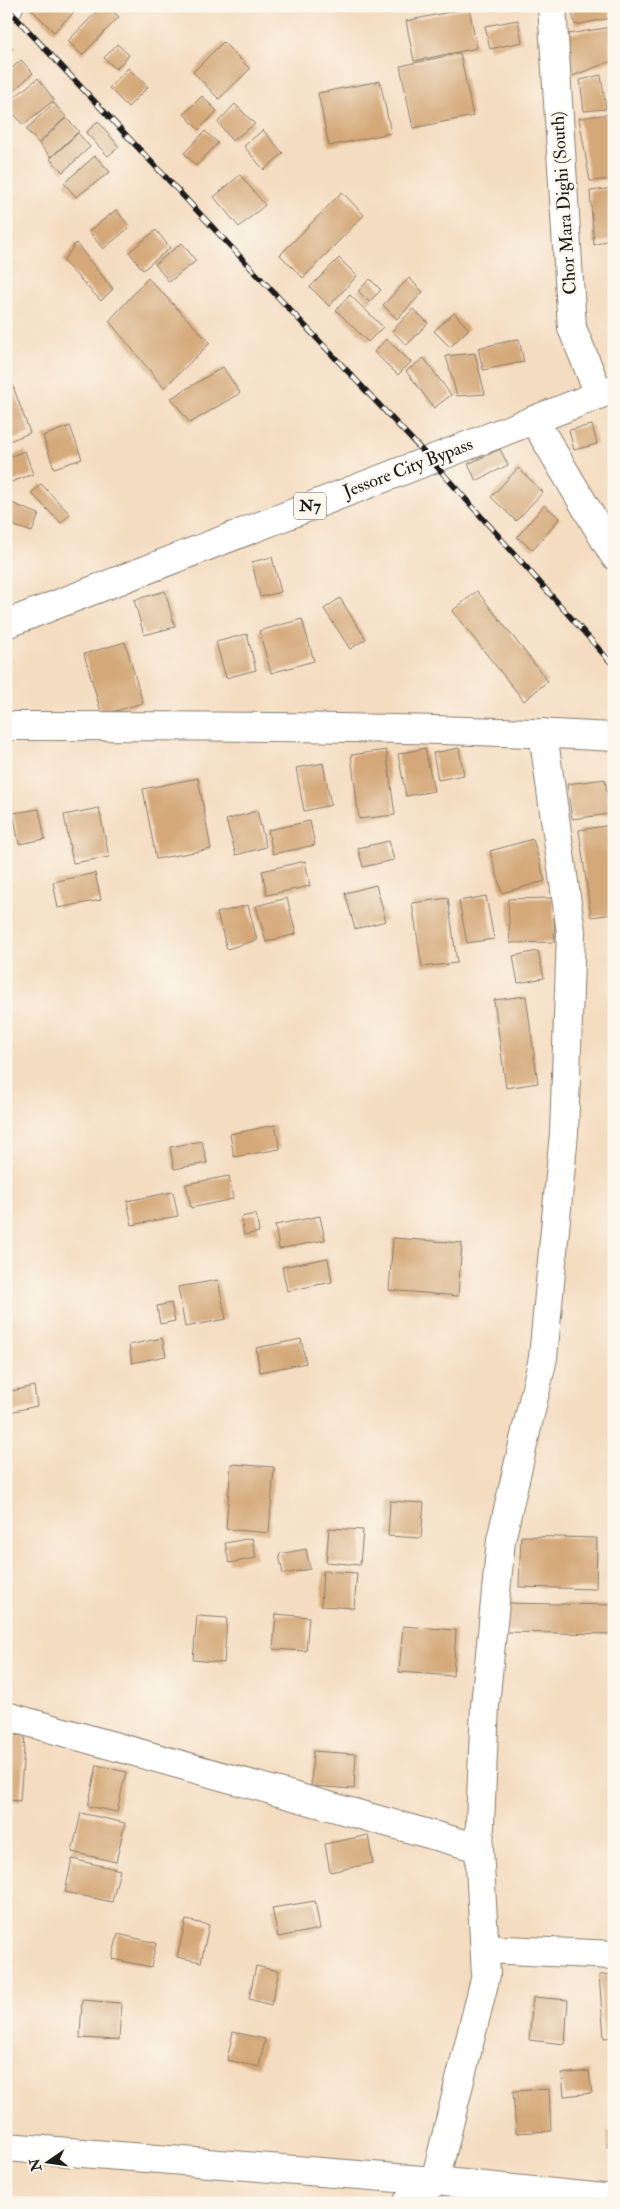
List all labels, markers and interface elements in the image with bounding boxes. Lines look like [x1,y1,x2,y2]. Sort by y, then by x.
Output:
street label: Chor Mara Dighi (South) [546,111,582,295]
street label: Jessore City Bypass [339,433,476,504]
road number: N7 [294,492,326,520]
north arrow [22,2136,72,2186]
text: N [26,2156,46,2174]

